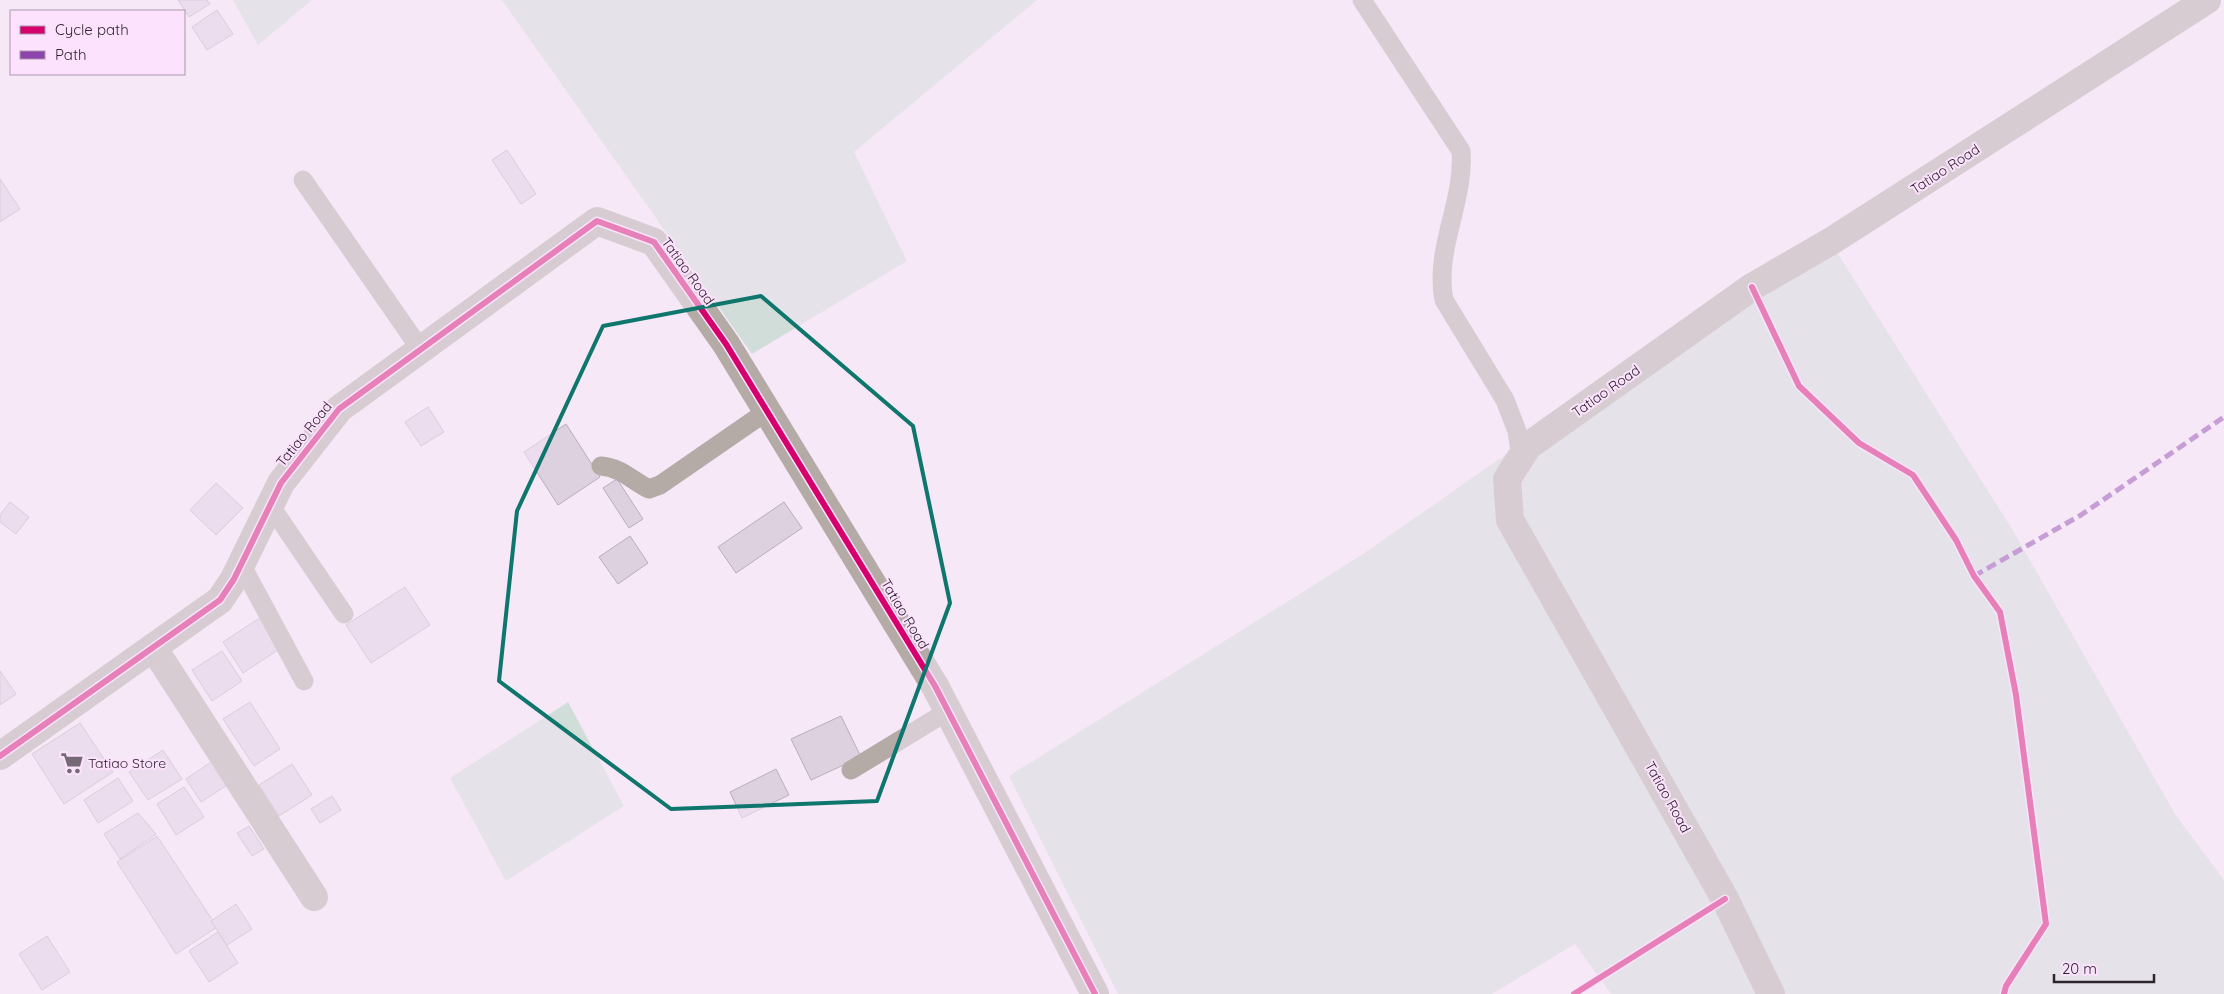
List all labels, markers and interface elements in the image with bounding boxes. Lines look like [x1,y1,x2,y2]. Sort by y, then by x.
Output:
legend [10,10,185,75]
text: Cycle path [55,20,129,39]
text: Path [55,45,87,64]
street label: Tatiao Road [1907,140,1983,198]
street label: Tatiao Road [658,234,718,308]
street label: Tatiao Road [1569,361,1643,421]
street label: Tatiao Road [272,398,336,470]
street label: Tatiao Road [877,576,933,652]
supermarket icon: Tatiao Store [59,750,85,776]
place label: Tatiao Store [88,754,166,772]
street label: Tatiao Road [1641,758,1695,836]
scale bar [2054,952,2154,984]
text: 20 m [2062,959,2097,978]

